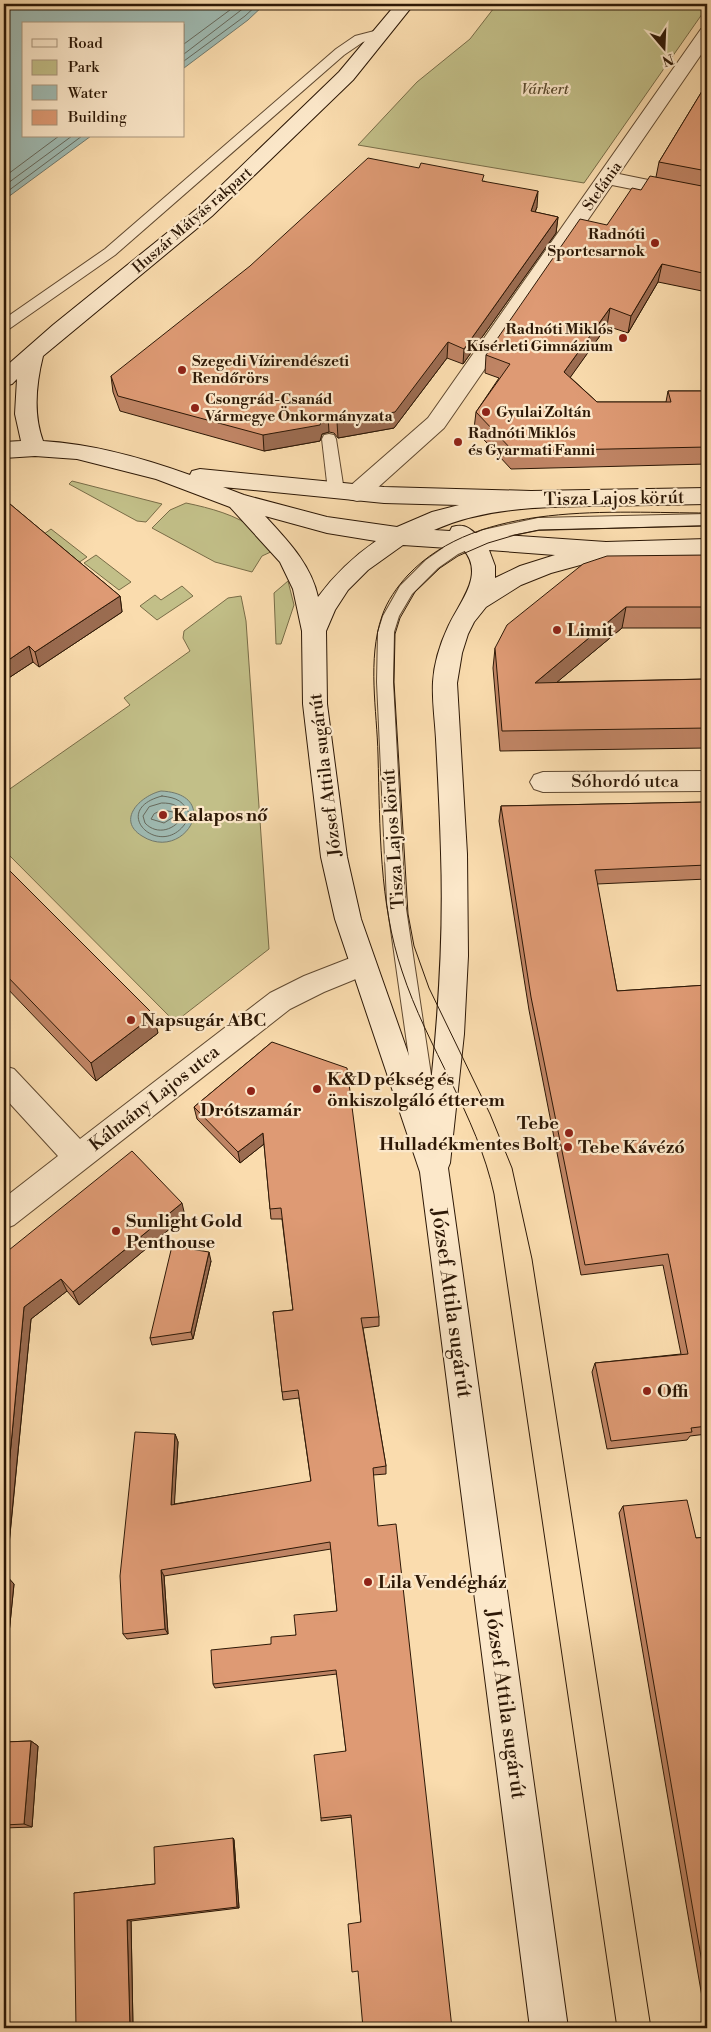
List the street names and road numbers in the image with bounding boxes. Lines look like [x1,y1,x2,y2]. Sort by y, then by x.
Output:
street label: Stefánia [579,158,626,215]
street label: Huszár Mátyás rakpart [129,163,257,278]
street label: Tisza Lajos körút [544,486,685,511]
street label: József Attila sugárút [304,691,347,859]
street label: Tisza Lajos körút [377,767,410,910]
street label: Sóhordó utca [571,770,680,793]
street label: Kálmány Lajos utca [84,1040,225,1157]
street label: József Attila sugárút [425,1205,477,1400]
street label: József Attila sugárút [479,1606,531,1801]

